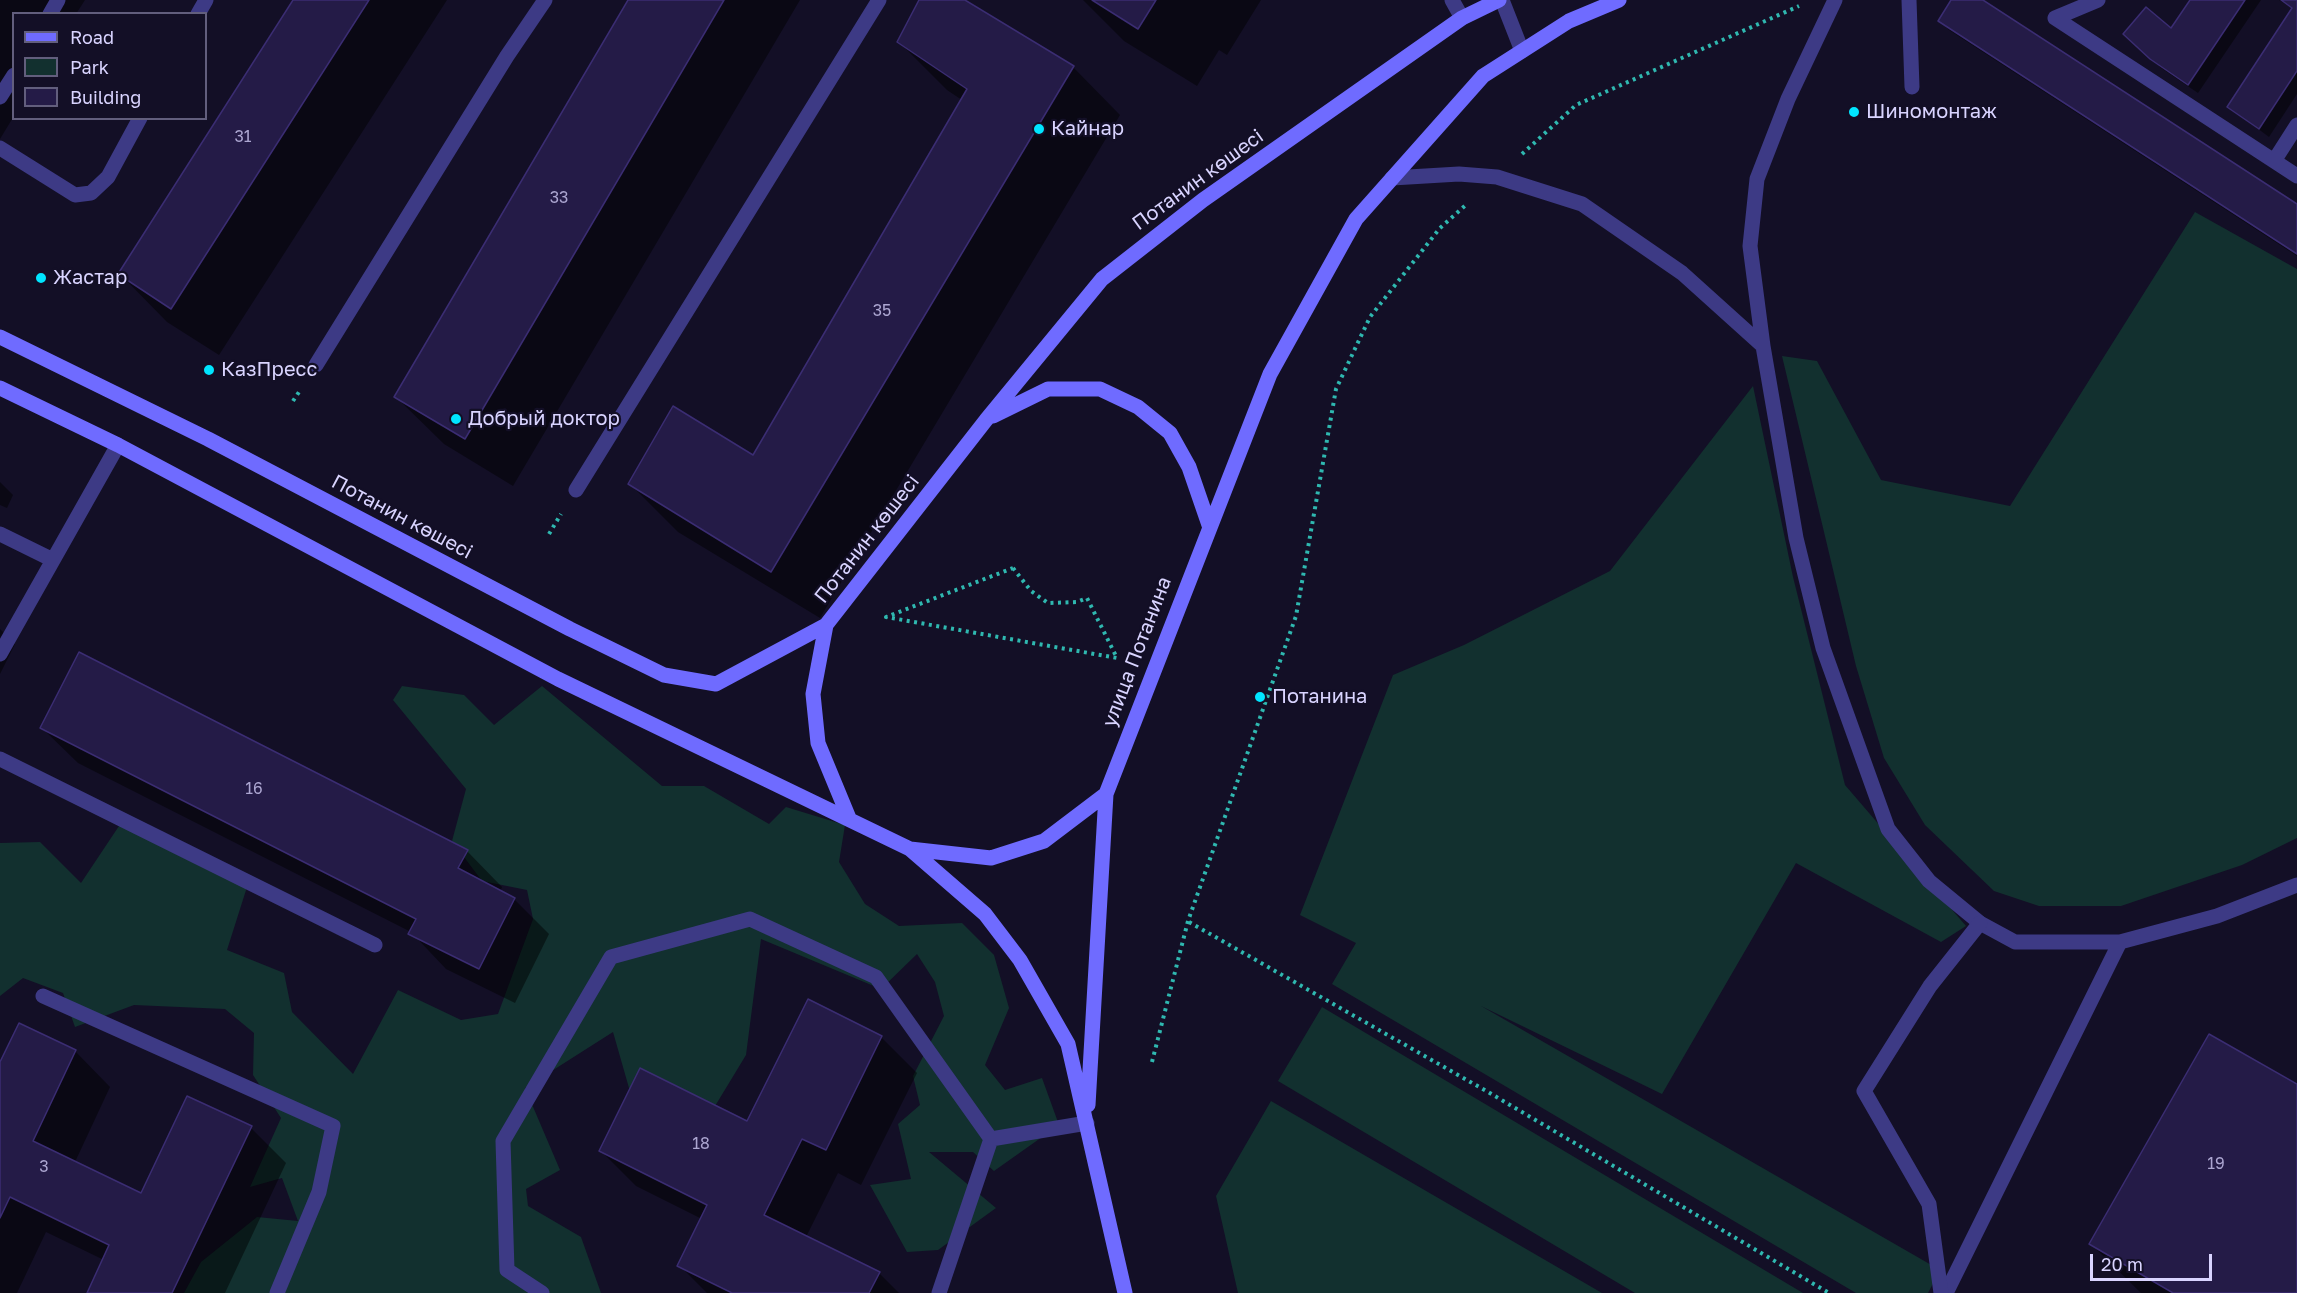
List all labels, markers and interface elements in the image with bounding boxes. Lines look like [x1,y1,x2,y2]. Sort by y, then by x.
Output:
legend [12,12,207,120]
text: Road [70,26,114,48]
text: Park [70,56,109,78]
text: Building [70,86,141,108]
place label: Шиномонтаж [1866,100,1997,124]
marker: Шиномонтаж [1847,105,1861,119]
place label: Кайнар [1051,117,1124,141]
marker: Кайнар [1032,122,1046,136]
street label: Потанин көшесі [1128,124,1268,236]
house number: 31 [234,127,252,147]
house number: 33 [550,188,568,208]
place label: Жастар [53,266,127,290]
marker: Жастар [34,271,48,285]
house number: 35 [873,301,891,321]
place label: КазПресс [221,358,317,382]
marker: КазПресс [202,363,216,377]
place label: Добрый доктор [468,407,620,431]
marker: Добрый доктор [449,412,463,426]
street label: Потанин көшесі [327,470,477,564]
street label: Потанин көшесі [809,470,925,608]
street label: улица Потанина [1097,573,1177,731]
place label: Потанина [1272,685,1367,709]
marker: Потанина [1253,690,1267,704]
house number: 16 [245,779,263,799]
house number: 18 [692,1134,710,1154]
house number: 19 [2207,1154,2225,1174]
house number: 3 [39,1157,49,1177]
scale bar [2093,1242,2214,1280]
text: 20 m [2101,1253,2143,1275]

